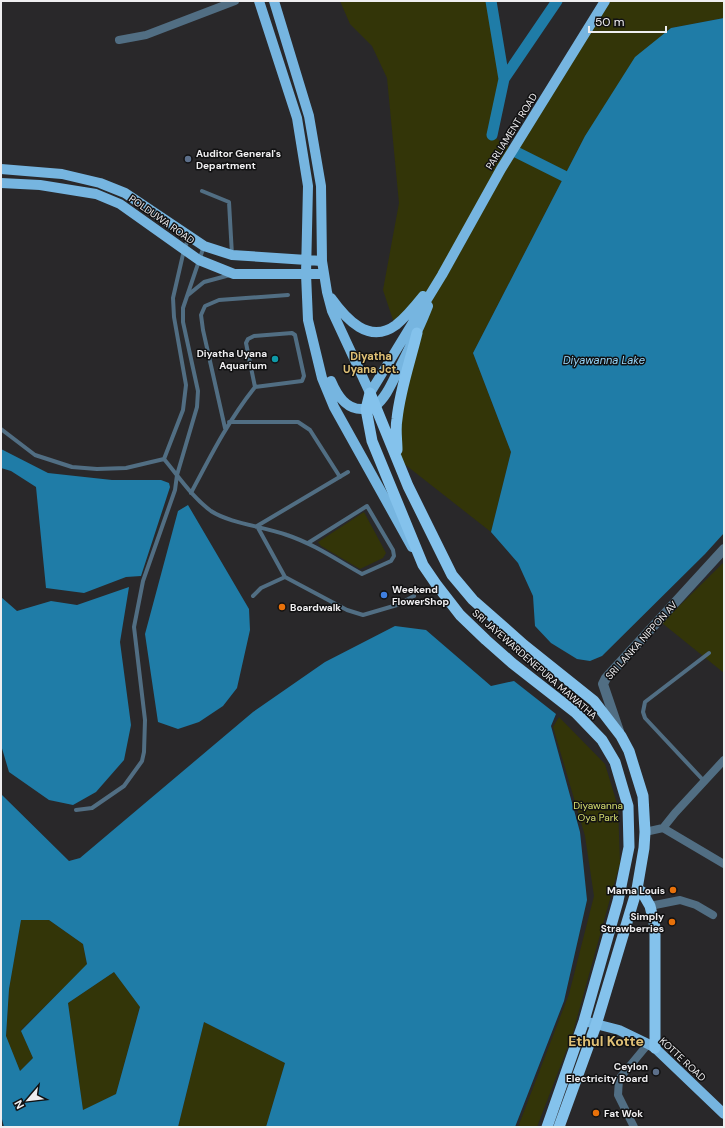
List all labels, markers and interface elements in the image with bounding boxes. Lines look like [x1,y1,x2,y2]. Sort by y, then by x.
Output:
scale bar [589,8,666,34]
text: 50 m [595,14,624,30]
street label: PARLIAMENT ROAD [483,91,540,172]
place label: Auditor General's Department [196,147,281,172]
marker: Auditor General's Department [183,154,193,164]
street label: POLDUWA ROAD [126,192,197,247]
place label: Diyatha Uyana Aquarium [197,347,267,372]
district label: Diyatha Uyana Jct. [343,349,399,376]
water label: Diyawanna Lake [563,353,645,367]
marker: Diyatha Uyana Aquarium [270,354,280,364]
place label: Weekend FlowerShop [392,583,450,608]
marker: Weekend FlowerShop [379,590,389,600]
street label: SRI LANKA NIPPON AV [603,598,680,682]
place label: Boardwalk [290,601,341,614]
marker: Boardwalk [277,602,287,612]
street label: SRI JAYEWARDENEPURA MAWATHA [470,607,600,722]
park label: Diyawanna Oya Park [573,799,623,824]
place label: Mama Louis [607,884,665,897]
marker: Mama Louis [668,885,678,895]
place label: Simply Strawberries [601,910,664,935]
marker: Simply Strawberries [667,917,677,927]
district label: Ethul Kotte [568,1032,644,1050]
street label: KOTTE ROAD [657,1034,709,1084]
place label: Ceylon Electricity Board [566,1060,648,1085]
marker: Ceylon Electricity Board [651,1067,661,1077]
north arrow [8,1080,48,1120]
text: N [11,1098,27,1112]
place label: Fat Wok [604,1107,643,1120]
marker: Fat Wok [591,1108,601,1118]

